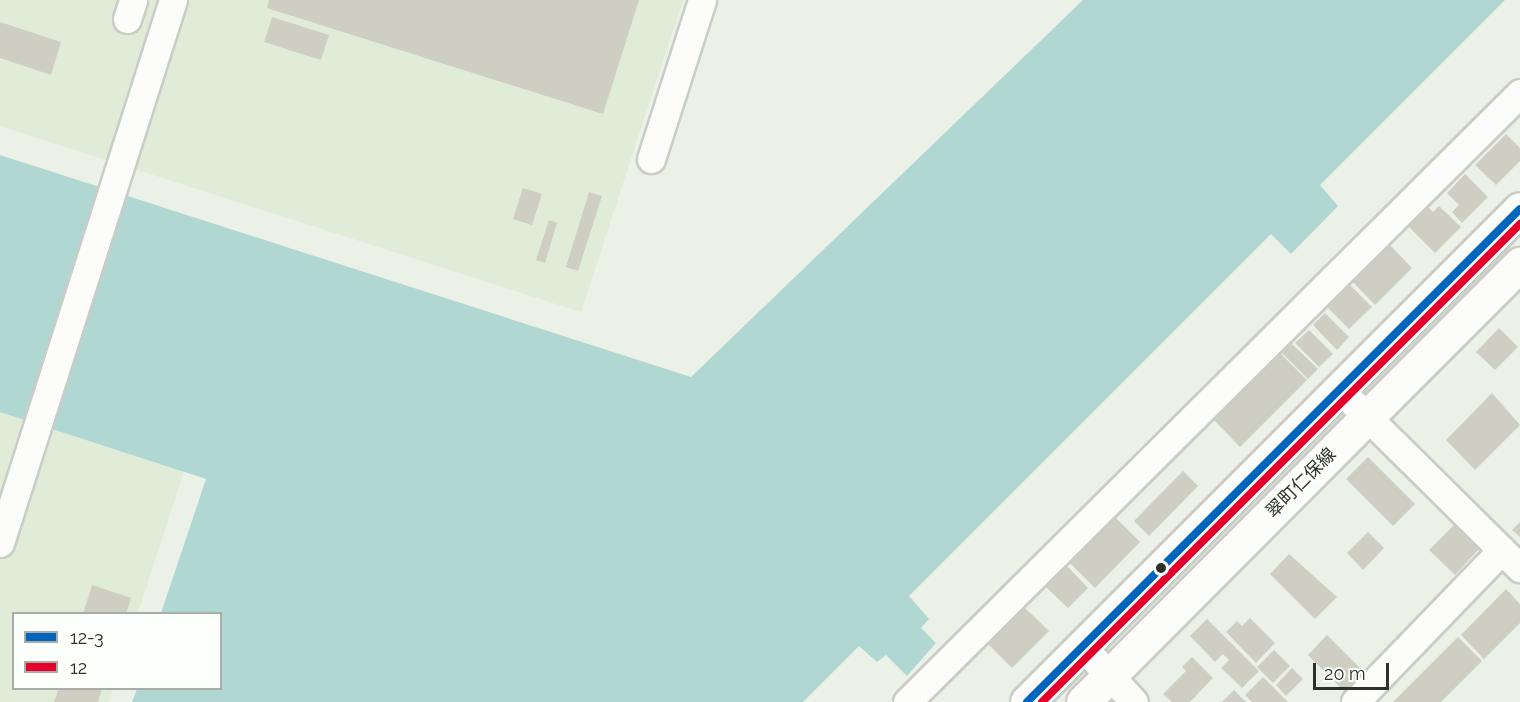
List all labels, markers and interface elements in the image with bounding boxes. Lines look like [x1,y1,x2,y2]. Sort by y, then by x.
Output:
street label: 翠町仁保線 [1262,444,1340,522]
unlabelled marker [1155,562,1167,574]
legend [12,612,222,690]
text: 12-3 [70,627,104,648]
scale bar [1316,651,1392,689]
text: 12 [70,657,87,678]
text: 20 m [1324,663,1366,684]

